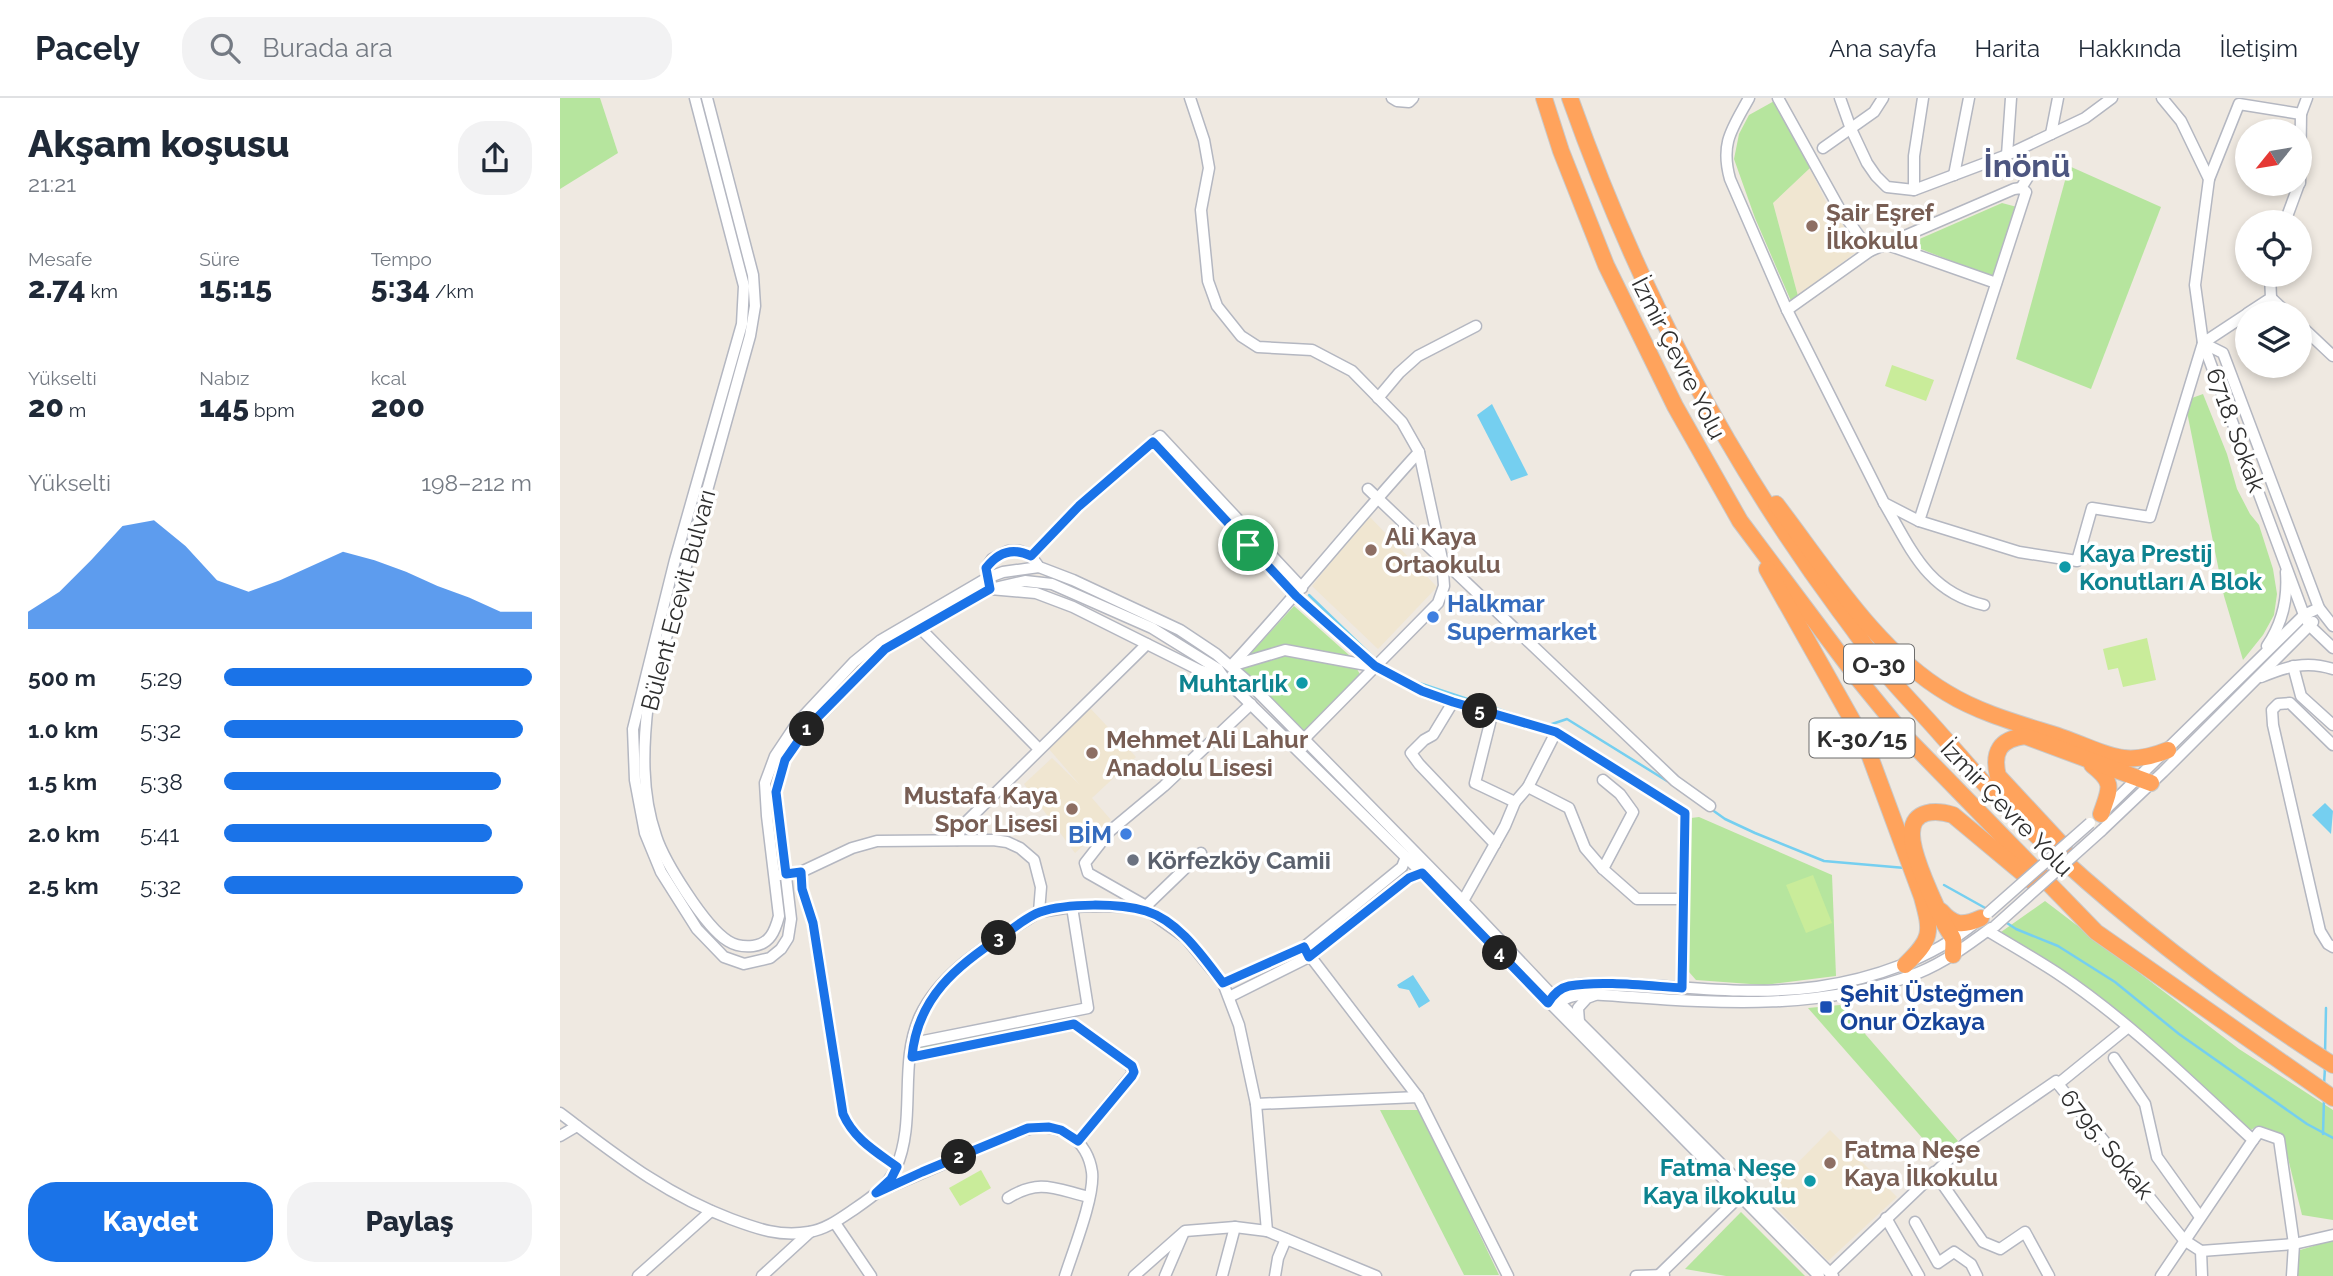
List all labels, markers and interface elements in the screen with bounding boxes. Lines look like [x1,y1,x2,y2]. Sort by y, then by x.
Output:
search box [182,17,672,80]
text: Pacely [35,29,140,68]
icon: search [206,29,244,67]
text: Burada ara [262,33,393,63]
text: Ana sayfa [1829,34,1937,63]
text: Harita [1975,34,2040,63]
text: Hakkında [2078,34,2181,63]
text: İletişim [2219,34,2298,63]
north arrow [2235,119,2312,196]
map controls [2235,119,2312,378]
text: Akşam koşusu [28,121,290,166]
button: share [458,121,532,195]
district label: İnönü [1984,147,2070,184]
text: 21:21 [28,170,76,197]
place label: Şair Eşref İlkokulu [1826,198,1935,255]
button: locate [2235,210,2312,287]
marker: Şair Eşref İlkokulu [1804,218,1820,234]
text: Mesafe [28,248,92,270]
text: Süre [199,248,240,270]
text: Tempo [371,248,432,270]
text: 2.74 [28,270,86,305]
text: 15:15 [199,270,272,305]
text: 5:34 [371,270,430,305]
street label: İzmir Çevre Yolu [1626,272,1732,444]
text: km [86,280,118,302]
text: /km [430,280,474,302]
button: layers [2235,301,2312,378]
street label: 6718. Sokak [2200,364,2272,496]
text: Yükselti [28,367,97,389]
text: Nabız [199,367,249,389]
text: kcal [371,367,406,389]
text: 20 [28,389,64,424]
text: 145 [199,389,249,424]
text: 200 [371,389,425,424]
text: m [64,399,86,421]
text: bpm [249,399,295,421]
text: Yükselti [28,469,111,496]
text: 198–212 m [421,469,532,496]
street label: Bülent Ecevit Bulvarı [635,486,721,714]
pin [1218,515,1278,575]
place label: Ali Kaya Ortaokulu [1385,522,1501,579]
icon: arrive [1229,526,1267,564]
place label: Kaya Prestij Konutları A Blok [2079,539,2263,596]
marker: Ali Kaya Ortaokulu [1363,542,1379,558]
marker: Kaya Prestij Konutları A Blok [2057,559,2073,575]
place label: Halkmar Supermarket [1447,589,1597,646]
marker: Halkmar Supermarket [1425,609,1441,625]
road number: O-30 [1844,644,1914,684]
text: 500 m [28,664,96,691]
text: 5:29 [140,664,182,691]
place label: Muhtarlık [1179,669,1289,698]
marker: Muhtarlık [1294,675,1310,691]
pin: 5 [1462,694,1497,728]
text: 5 [1474,699,1485,721]
pin: 1 [790,712,824,746]
text: 1.0 km [28,716,98,743]
text: 5:32 [140,716,181,743]
text: 1 [802,717,811,739]
road number: K-30/15 [1810,718,1914,758]
place label: Mehmet Ali Lahur Anadolu Lisesi [1106,725,1308,782]
street label: İzmir Çevre Yolu [1935,734,2079,882]
marker: Mehmet Ali Lahur Anadolu Lisesi [1084,745,1100,761]
text: 1.5 km [28,768,97,795]
text: 5:38 [140,768,183,795]
place label: Mustafa Kaya Spor Lisesi [903,781,1058,838]
marker: Mustafa Kaya Spor Lisesi [1064,801,1080,817]
text: 2.0 km [28,820,100,847]
text: 5:41 [140,820,179,847]
place label: BİM [1068,820,1112,849]
marker: BİM [1118,826,1134,842]
place label: Körfezköy Camii [1147,846,1331,875]
marker: Körfezköy Camii [1125,852,1141,868]
text: 2.5 km [28,872,99,899]
text: 5:32 [140,872,181,899]
pin: 3 [982,920,1017,956]
text: 3 [993,926,1004,948]
pin: 4 [1482,936,1518,970]
text: 4 [1494,941,1505,963]
place label: Şehit Üsteğmen Onur Özkaya [1840,979,2024,1036]
marker: Şehit Üsteğmen Onur Özkaya [1818,999,1834,1015]
street label: 6795. Sokak [2054,1083,2160,1205]
place label: Fatma Neşe Kaya İlkokulu [1844,1135,1998,1192]
pin: 2 [942,1140,976,1174]
text: 2 [953,1145,964,1167]
place label: Fatma Neşe Kaya ilkokulu [1643,1153,1796,1210]
marker: Fatma Neşe Kaya İlkokulu [1822,1155,1838,1171]
marker: Fatma Neşe Kaya ilkokulu [1802,1173,1818,1189]
button: Kaydet [28,1182,273,1262]
button: Paylaş [287,1182,532,1262]

